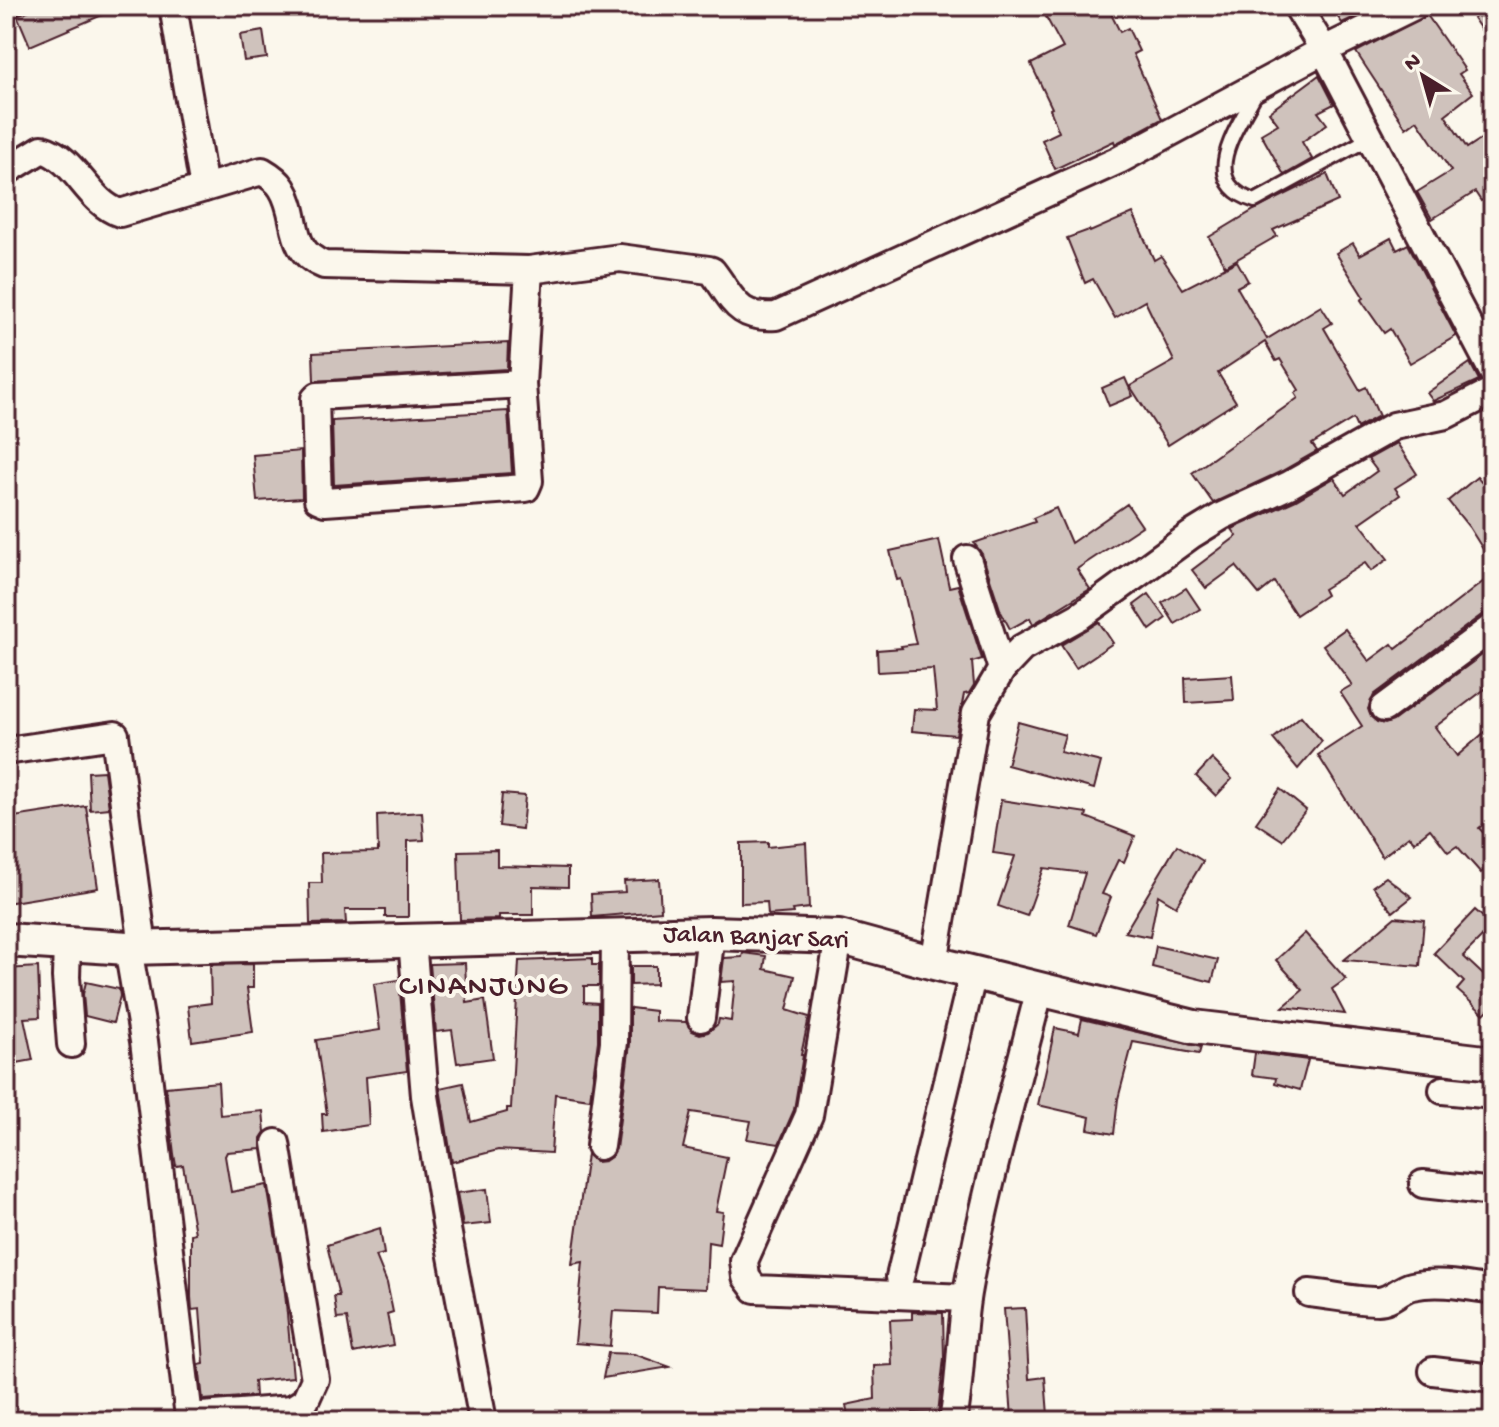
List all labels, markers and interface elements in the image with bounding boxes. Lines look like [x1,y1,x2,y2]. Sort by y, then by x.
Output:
north arrow [1383,36,1463,116]
text: N [1400,49,1427,78]
street label: Jalan Banjar Sari [663,920,849,958]
district label: CINANJUNG [399,971,569,1006]

